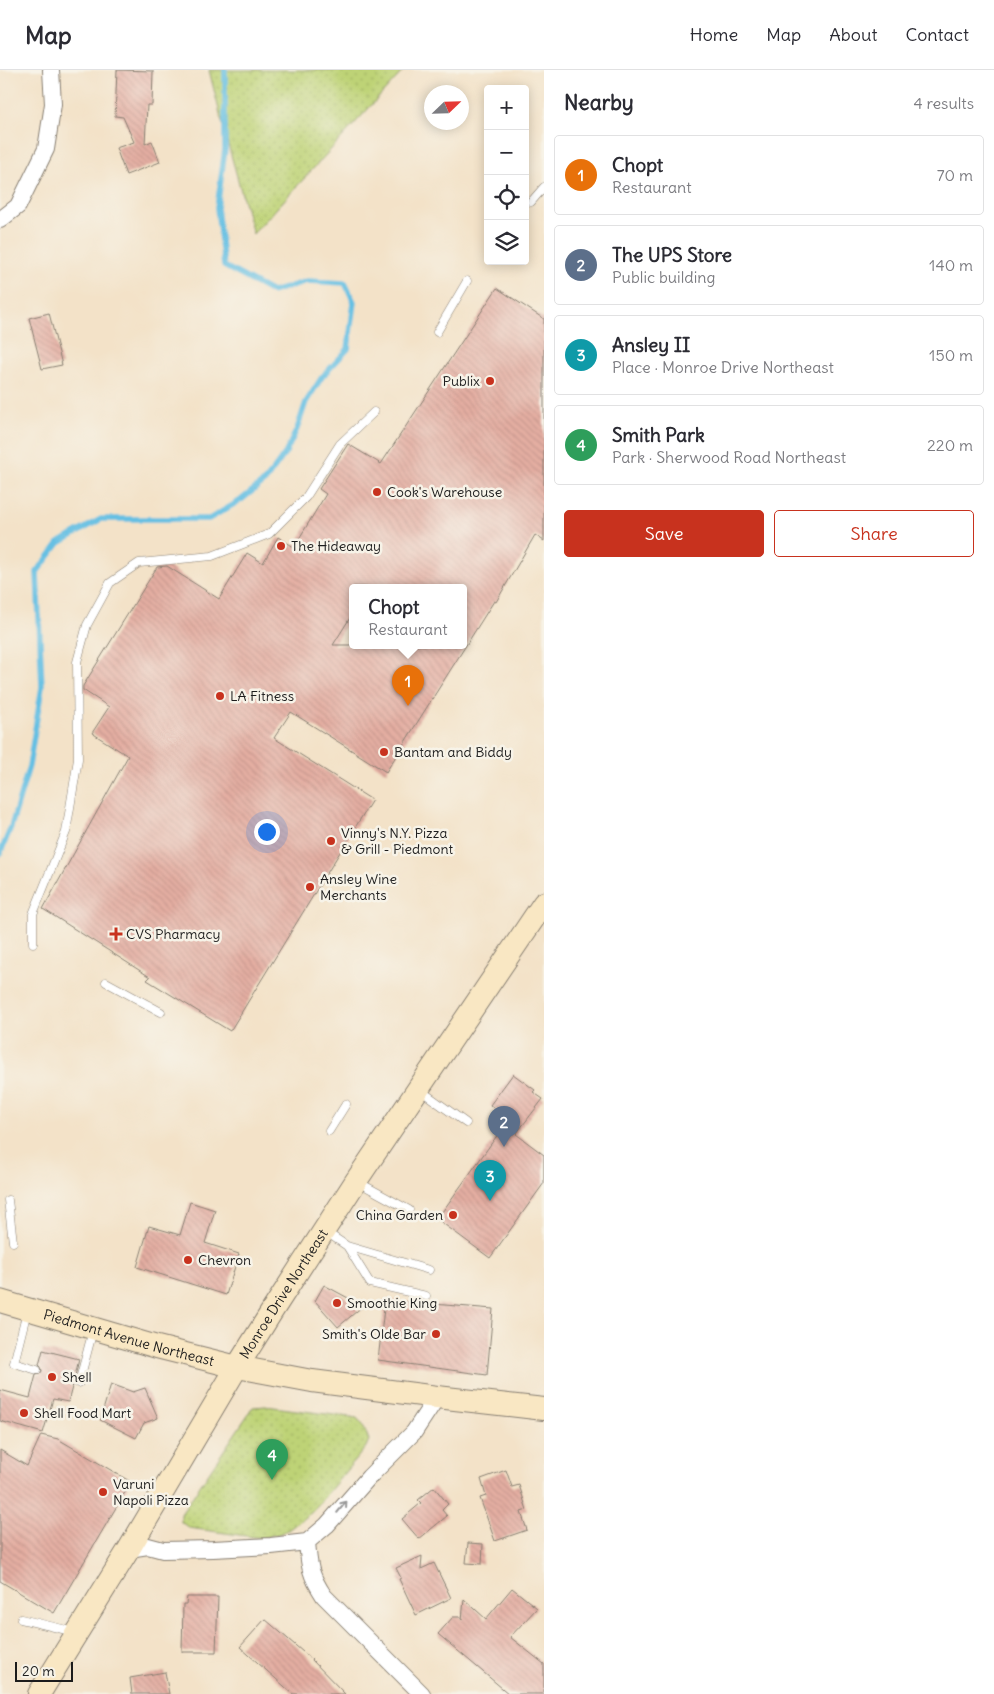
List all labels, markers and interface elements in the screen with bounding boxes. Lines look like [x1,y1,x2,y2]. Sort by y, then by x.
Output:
text: Map [25,20,72,50]
text: Home [690,23,738,46]
text: Map [766,23,801,46]
text: About [829,23,877,46]
text: Contact [905,23,969,46]
north arrow [424,85,469,130]
map controls [484,85,529,265]
button: + [484,85,529,130]
text: Nearby [564,89,634,116]
text: 4 results [913,93,974,113]
button: − [484,130,529,175]
text: Chopt [612,153,663,177]
text: 1 [578,165,584,185]
text: 70 m [937,165,973,185]
button: locate [484,175,529,220]
text: Restaurant [612,177,692,197]
button: layers [484,220,529,265]
text: The UPS Store [612,243,732,267]
text: 2 [577,255,585,275]
text: 140 m [929,255,973,275]
text: Public building [612,267,715,287]
text: Ansley II [612,333,690,357]
text: 3 [576,345,586,365]
text: 150 m [929,345,973,365]
text: Place · Monroe Drive Northeast [612,357,834,377]
place label: Publix [443,372,480,390]
marker: Publix [484,375,496,387]
text: Smith Park [612,423,705,447]
text: 4 [576,435,586,455]
text: 220 m [927,435,973,455]
text: Park · Sherwood Road Northeast [612,447,846,467]
place label: Cook's Warehouse [387,483,502,501]
marker: Cook's Warehouse [371,486,383,498]
button: Save [564,510,764,557]
button: Share [774,510,974,557]
place label: The Hideaway [291,537,381,555]
marker: The Hideaway [275,540,287,552]
popup [349,584,467,649]
text: Chopt [368,595,419,619]
text: Restaurant [368,619,448,639]
pin: 1 [392,665,424,706]
place label: LA Fitness [230,687,294,705]
marker: LA Fitness [214,690,226,702]
place label: Bantam and Biddy [394,743,512,761]
marker: Bantam and Biddy [378,746,390,758]
your location [254,819,280,845]
place label: Vinny's N.Y. Pizza & Grill - Piedmont [341,824,453,858]
marker: Vinny's N.Y. Pizza & Grill - Piedmont [325,835,337,847]
place label: Ansley Wine Merchants [320,870,397,904]
marker: Ansley Wine Merchants [304,881,316,893]
place label: CVS Pharmacy [126,925,221,943]
marker: CVS Pharmacy [110,928,122,940]
pin: 2 [488,1106,520,1147]
pin: 3 [474,1160,506,1201]
place label: China Garden [356,1206,443,1224]
marker: China Garden [447,1209,459,1221]
street label: Monroe Drive Northeast [235,1225,332,1362]
place label: Chevron [198,1251,251,1269]
marker: Chevron [182,1254,194,1266]
place label: Smoothie King [347,1294,437,1312]
marker: Smoothie King [331,1297,343,1309]
street label: Piedmont Avenue Northeast [41,1305,216,1370]
place label: Smith's Olde Bar [322,1325,426,1343]
marker: Smith's Olde Bar [430,1328,442,1340]
place label: Shell [62,1368,92,1386]
marker: Shell [46,1371,58,1383]
place label: Shell Food Mart [34,1404,132,1422]
marker: Shell Food Mart [18,1407,30,1419]
pin: 4 [256,1439,288,1480]
place label: Varuni Napoli Pizza [113,1475,189,1509]
marker: Varuni Napoli Pizza [97,1486,109,1498]
one-way arrow [336,1501,347,1514]
scale bar [15,1659,72,1682]
text: 20 m [22,1662,55,1680]

